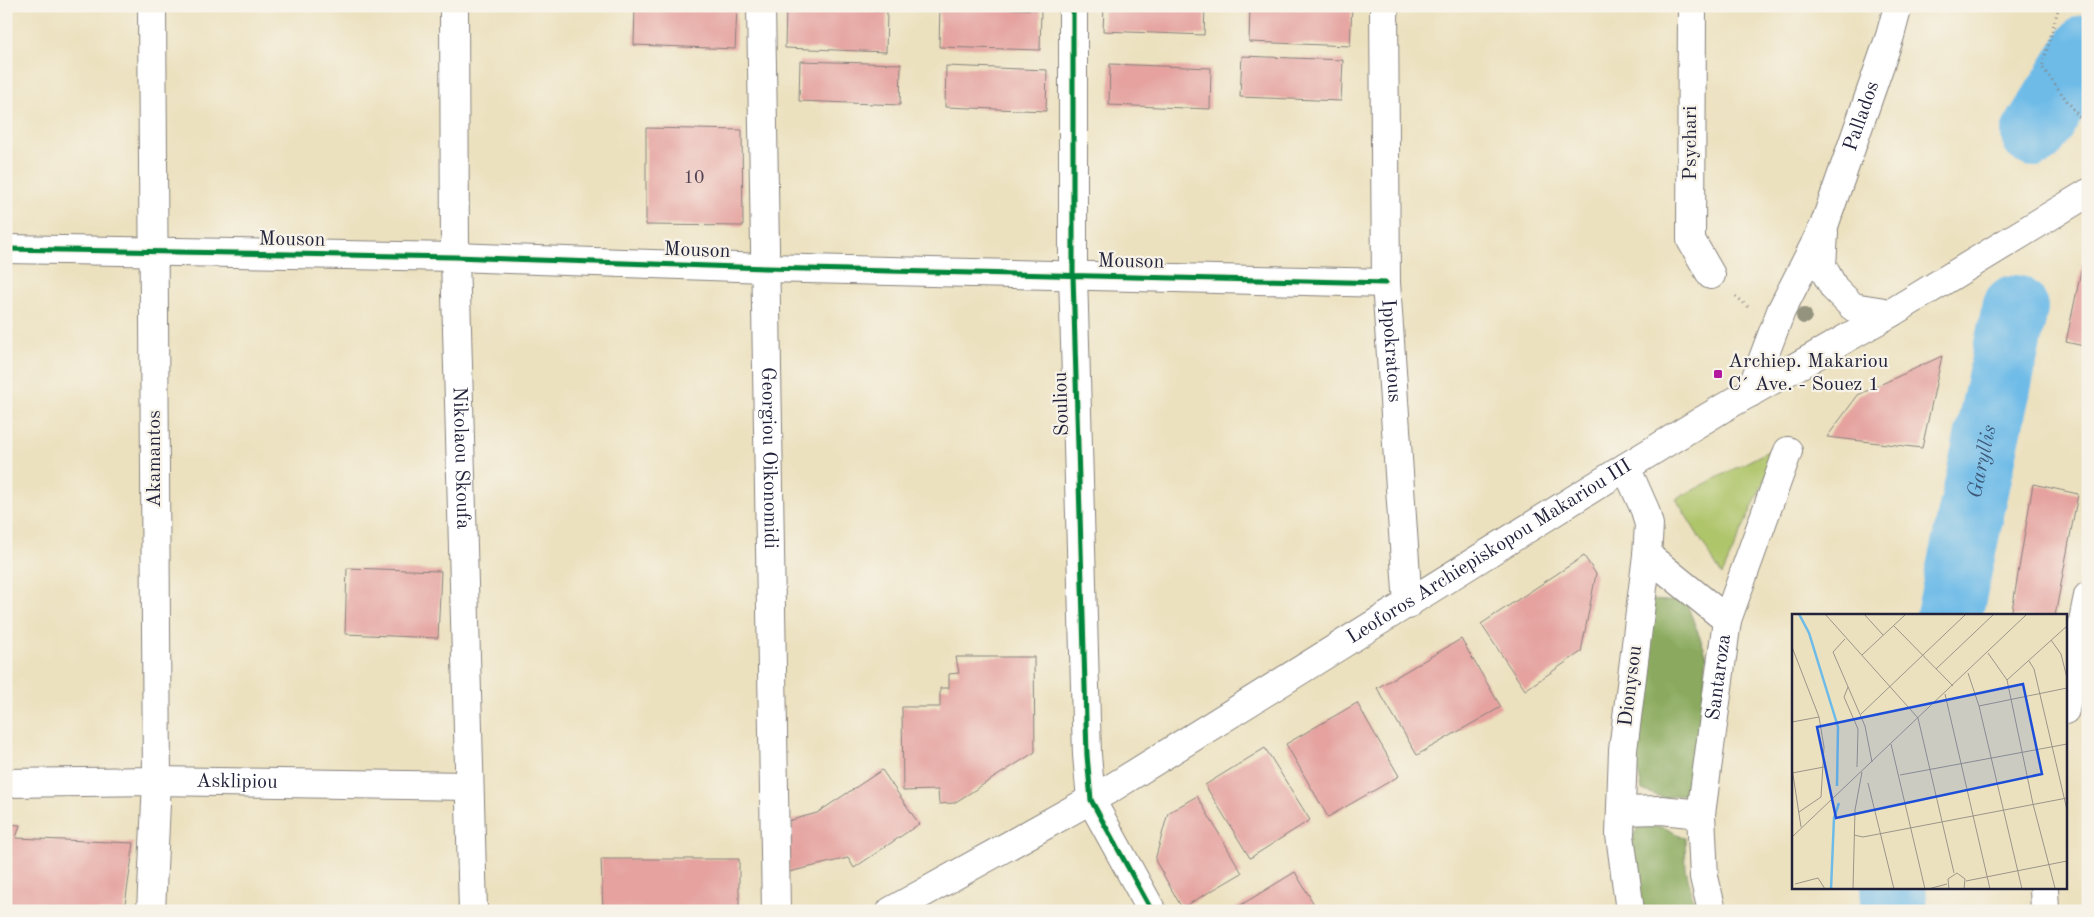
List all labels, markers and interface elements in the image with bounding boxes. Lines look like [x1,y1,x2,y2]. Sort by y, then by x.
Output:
street label: Pallados [1841,79,1883,154]
street label: Psychari [1681,106,1701,181]
house number: 10 [684,169,704,187]
street label: Mouson [258,229,326,251]
street label: Mouson [663,240,731,262]
street label: Mouson [1097,251,1165,273]
street label: Ippokratous [1377,299,1404,403]
place label: Archiep. Makariou C´ Ave. - Souez 1 [1728,352,1889,395]
street label: Georgiou Oikonomidi [757,367,780,549]
marker: Archiep. Makariou C´ Ave. - Souez 1 [1712,368,1724,380]
street label: Souliou [1051,371,1073,437]
street label: Nikolaou Skoufa [449,386,472,530]
street label: Akamantos [145,410,165,508]
water label: Garyllis [1964,423,2000,500]
street label: Leoforos Archiepiskopou Makariou III [1344,456,1635,648]
inset map [1792,614,2066,890]
street label: Santaroza [1704,633,1735,722]
street label: Dionysou [1616,644,1646,728]
street label: Asklipiou [196,772,278,793]

